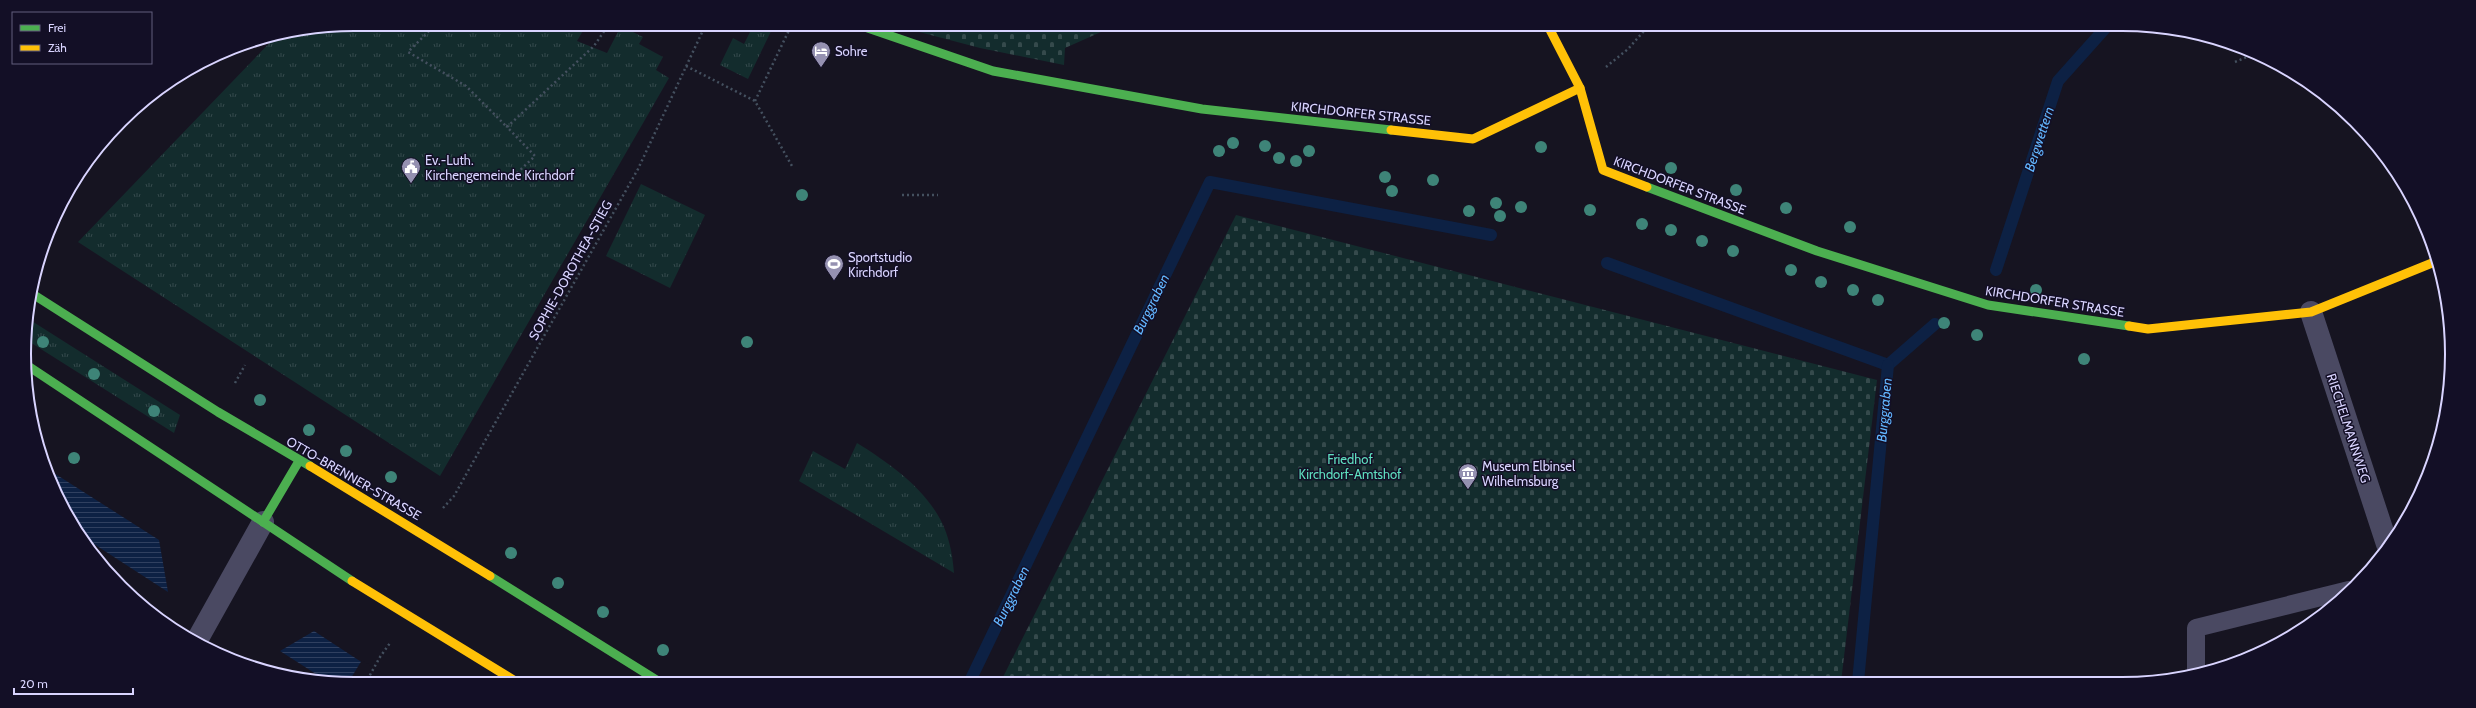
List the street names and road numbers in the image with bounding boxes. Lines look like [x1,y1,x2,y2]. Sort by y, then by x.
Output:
street label: KIRCHDORFER STRASSE [1290,98,1432,128]
street label: KIRCHDORFER STRASSE [1612,152,1748,218]
street label: SOPHIE-DOROTHEA-STIEG [525,197,615,343]
street label: KIRCHDORFER STRASSE [1984,282,2126,320]
street label: RIECHELMANNWEG [2324,371,2374,485]
street label: OTTO-BRENNER-STRASSE [284,433,424,523]

